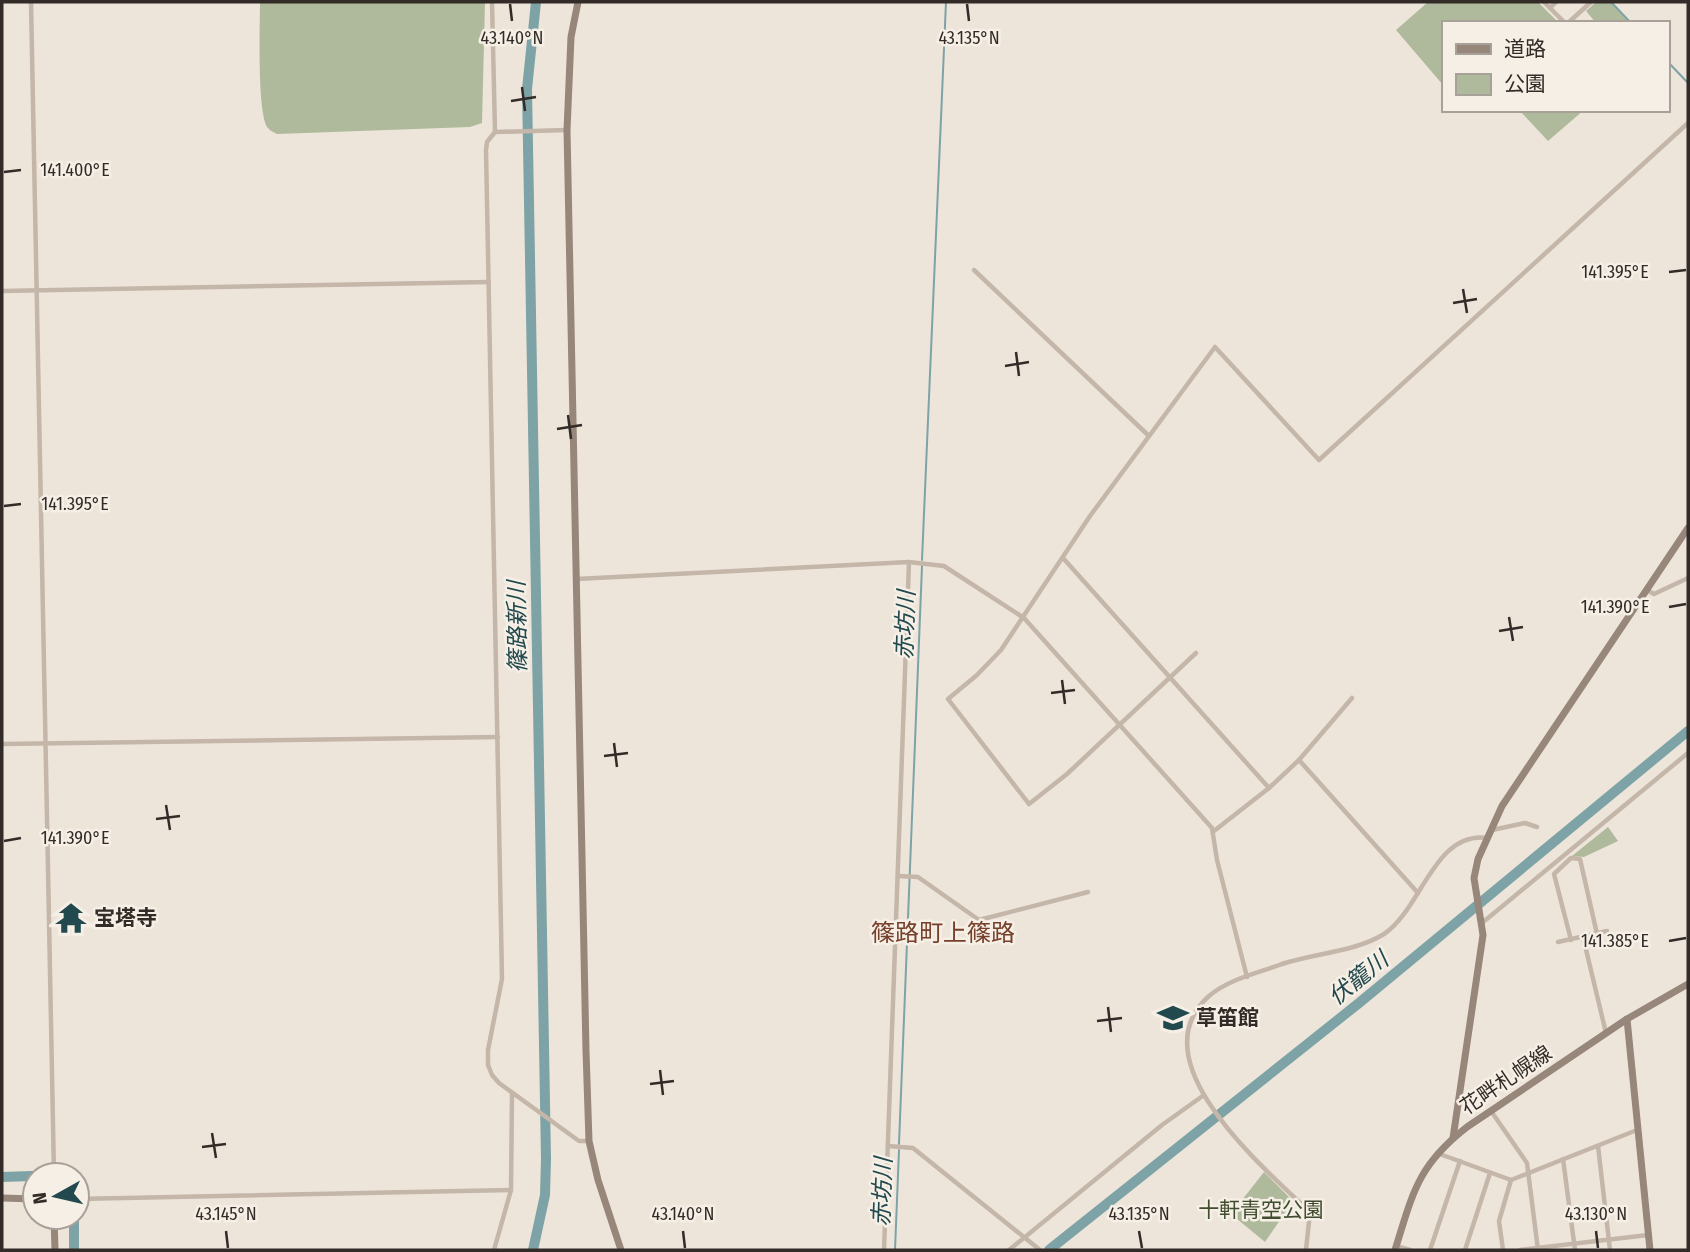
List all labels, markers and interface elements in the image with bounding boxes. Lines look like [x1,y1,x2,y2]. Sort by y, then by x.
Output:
legend [1442,21,1669,112]
text: 43.140°N [480,27,544,49]
text: 43.135°N [938,27,1000,49]
text: 道路 [1504,36,1546,62]
text: 公園 [1504,71,1546,97]
text: 141.400°E [40,159,110,181]
text: 141.395°E [1581,261,1649,283]
text: 141.395°E [41,493,109,515]
water label: 篠路新川 [502,578,532,673]
water label: 赤坊川 [890,587,920,660]
text: 141.390°E [1581,596,1649,618]
text: 141.390°E [41,827,109,849]
temple icon: 宝塔寺 [54,901,88,935]
place label: 宝塔寺 [94,905,157,931]
district label: 篠路町上篠路 [871,919,1015,947]
text: 141.385°E [1581,930,1649,952]
water label: 伏籠川 [1322,944,1396,1011]
school or university icon: 草笛館 [1156,1001,1190,1035]
place label: 草笛館 [1196,1005,1259,1031]
street label: 花畔札幌線 [1455,1040,1557,1120]
water label: 赤坊川 [867,1154,897,1227]
north arrow [21,1161,91,1231]
text: N [27,1191,52,1206]
park label: 十軒青空公園 [1198,1197,1324,1223]
text: 43.145°N [195,1203,257,1225]
text: 43.140°N [651,1203,715,1225]
text: 43.135°N [1108,1203,1170,1225]
text: 43.130°N [1565,1203,1627,1225]

